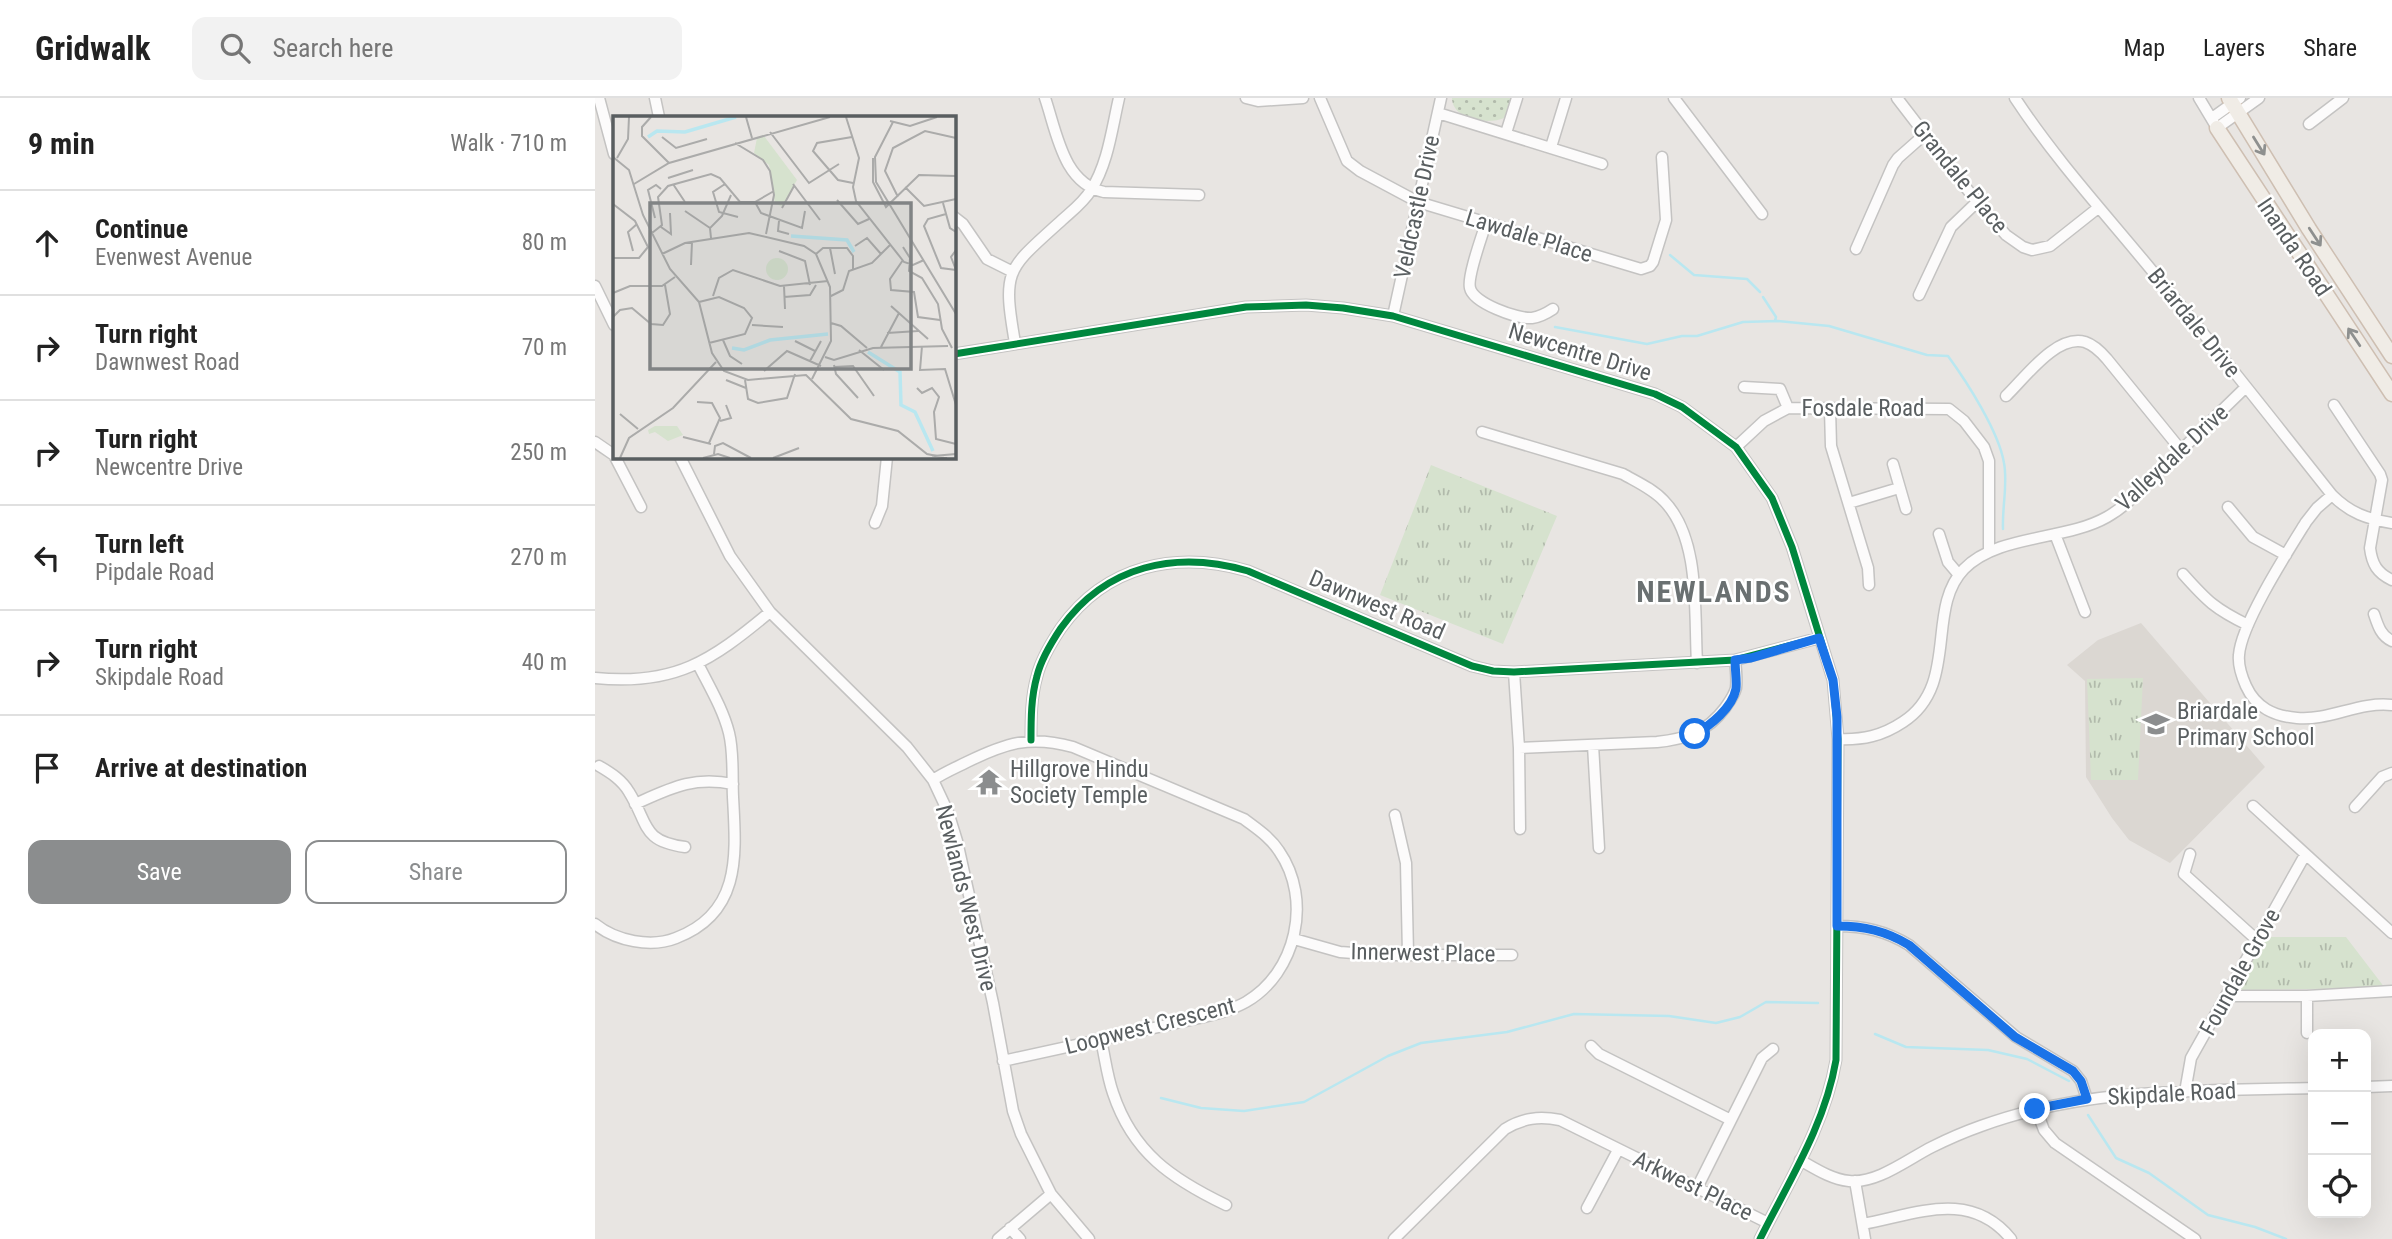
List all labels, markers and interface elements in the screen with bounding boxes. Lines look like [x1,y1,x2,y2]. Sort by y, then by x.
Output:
search box [192,17,682,80]
text: Gridwalk [35,29,150,68]
icon: search [216,29,254,67]
text: Search here [272,33,393,63]
text: Map [2124,34,2165,62]
text: Layers [2203,34,2265,62]
text: Share [2303,34,2357,62]
street label: Grandale Place [1907,115,2013,239]
inset map [613,116,955,458]
text: 9 min [28,126,95,161]
text: Walk · 710 m [450,130,567,157]
street label: Veldcastle Drive [1389,133,1445,281]
one-way arrow [2252,135,2266,155]
street label: Inanda Road [2251,193,2337,301]
street label: Lawdale Place [1462,204,1596,268]
text: Continue [95,214,188,244]
icon: ahead [28,224,66,262]
one-way arrow [2308,226,2322,246]
text: 80 m [522,229,567,256]
text: Evenwest Avenue [95,244,252,271]
street label: Briardale Drive [2142,263,2246,383]
street label: Newcentre Drive [1505,317,1655,387]
text: Turn right [95,319,197,349]
one-way arrow [2347,328,2361,347]
icon: right [28,329,66,367]
text: 70 m [522,334,567,361]
text: Dawnwest Road [95,349,240,376]
street label: Fosdale Road [1802,395,1924,422]
street label: Valleydale Drive [2110,399,2234,517]
text: Turn right [95,424,197,454]
icon: right [28,434,66,472]
text: 250 m [510,439,567,466]
text: Newcentre Drive [95,454,243,481]
text: Turn left [95,529,184,559]
icon: left [28,539,66,577]
text: 270 m [510,544,567,571]
text: Pipdale Road [95,559,214,586]
street label: Dawnwest Road [1305,564,1449,646]
district label: NEWLANDS [1636,574,1792,609]
text: Turn right [95,634,197,664]
icon: right [28,644,66,682]
text: 40 m [522,649,567,676]
text: Skipdale Road [95,664,224,691]
place label: Briardale Primary School [2177,698,2314,751]
school or university icon: Briardale Primary School [2141,709,2171,739]
route start [1679,718,1710,749]
icon: arrive [28,749,66,787]
text: Arrive at destination [95,753,307,783]
place label: Hillgrove Hindu Society Temple [1010,756,1149,809]
temple icon: Hillgrove Hindu Society Temple [974,767,1004,797]
street label: Newlands West Drive [930,802,1002,994]
button: Save [28,840,291,904]
button: Share [305,840,567,904]
street label: Foundale Grove [2194,904,2286,1040]
street label: Innerwest Place [1350,938,1496,968]
street label: Loopwest Crescent [1062,992,1238,1060]
map controls [2308,1029,2371,1218]
button: + [2308,1029,2371,1092]
street label: Skipdale Road [2107,1077,2237,1111]
button: − [2308,1092,2371,1155]
route end [2019,1093,2050,1124]
street label: Arkwest Place [1629,1146,1757,1226]
button: locate [2308,1155,2371,1218]

